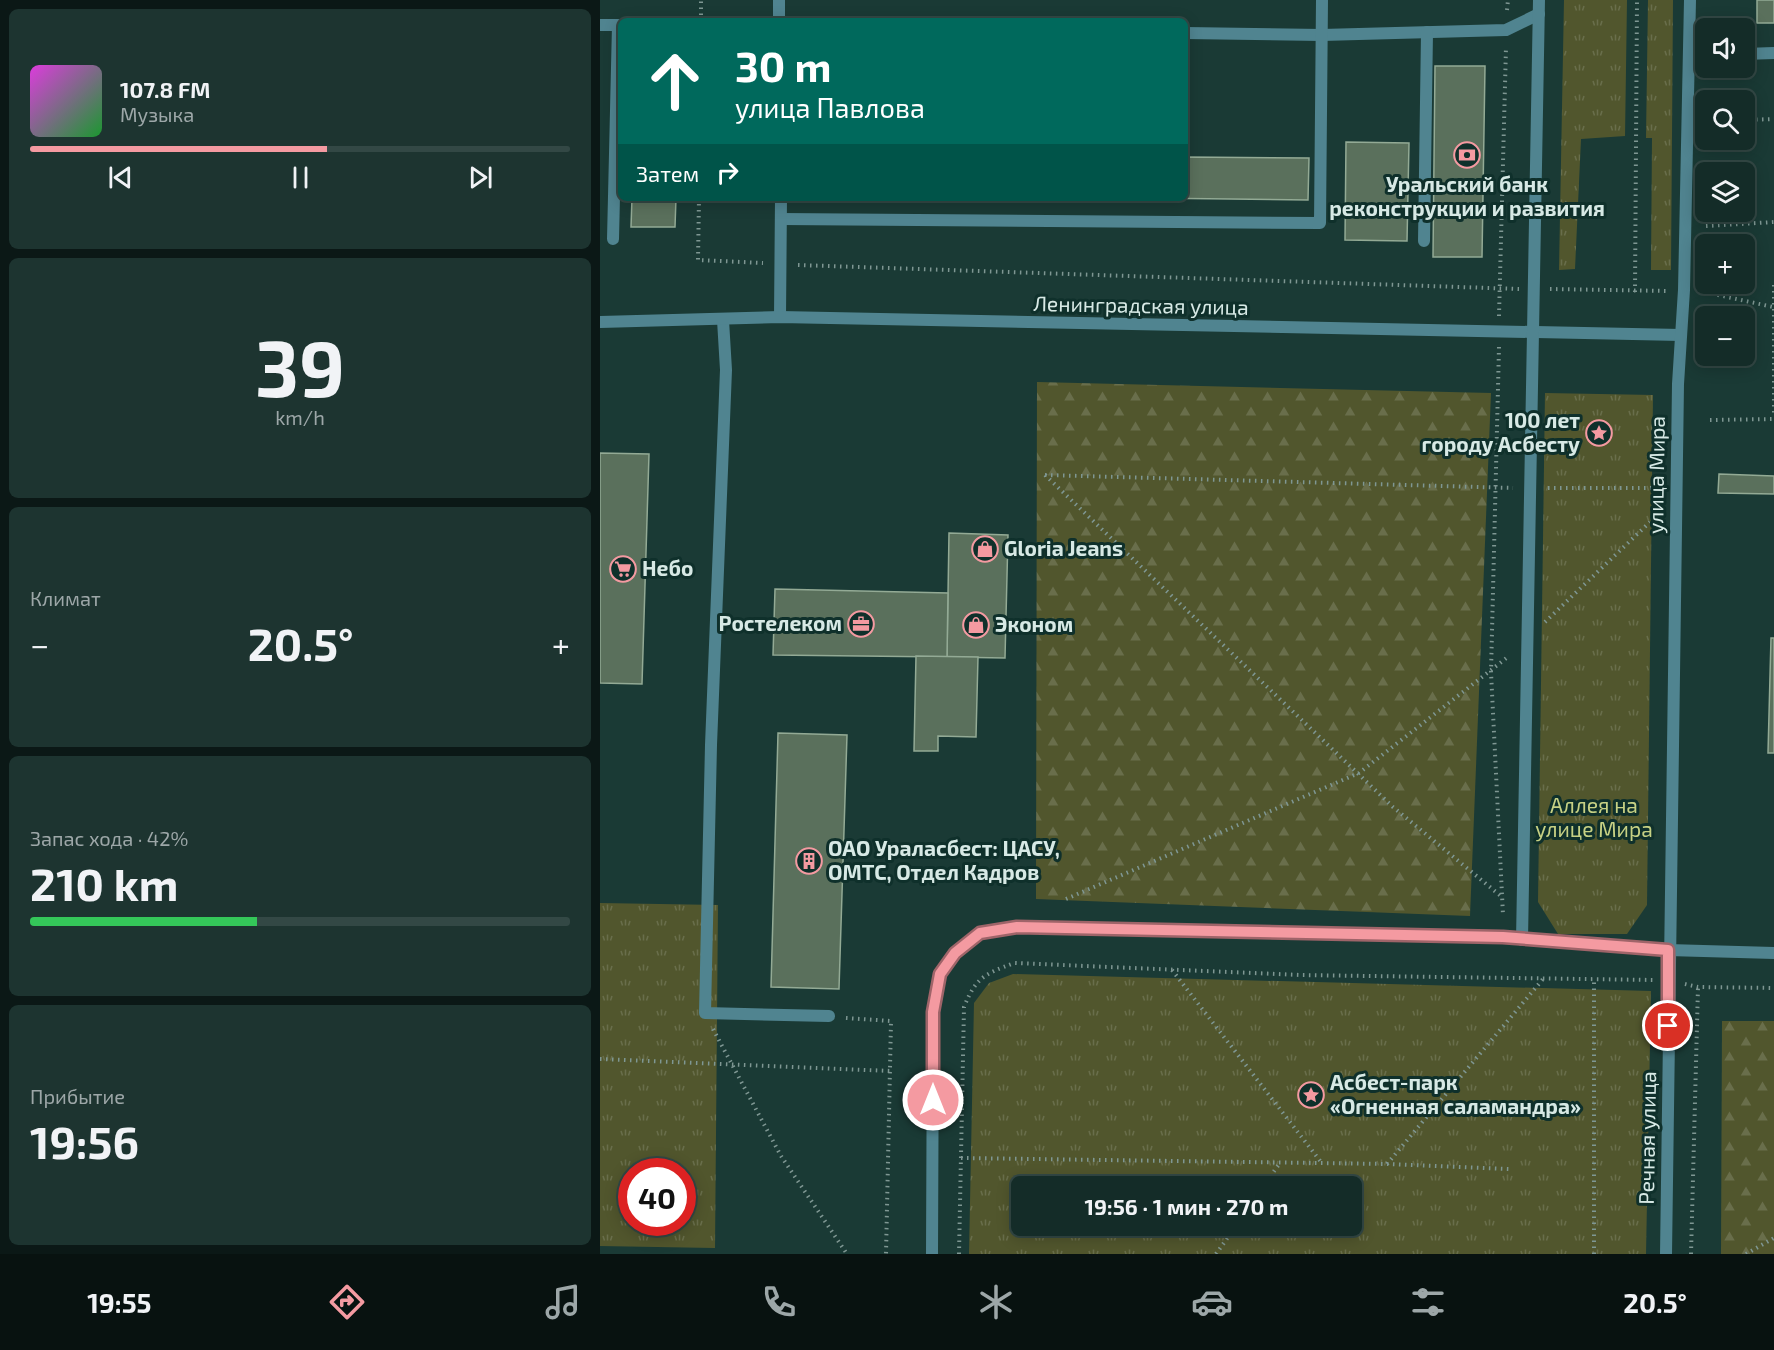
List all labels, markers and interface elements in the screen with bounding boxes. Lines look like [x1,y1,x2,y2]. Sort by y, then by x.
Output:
map controls [1695,18,1755,366]
button: sound [1695,18,1755,78]
text: 30 m [735,40,831,90]
icon: ahead [636,42,714,120]
text: 107.8 FM [120,76,210,102]
button: search [1695,90,1755,150]
text: улица Павлова [735,91,925,123]
text: Музыка [120,102,194,126]
bank icon: Уральский банк реконструкции и развития [1452,140,1482,170]
icon: right [711,156,744,189]
text: Затем [636,160,699,186]
icon: previous [104,161,137,194]
icon: pause [284,161,317,194]
icon: next [464,161,497,194]
button: layers [1695,162,1755,222]
place label: Уральский банк реконструкции и развития [1329,171,1605,220]
button: + [1695,234,1755,294]
street label: Ленинградская улица [1033,290,1249,320]
button: − [1695,306,1755,366]
text: 39 [255,319,345,413]
text: km/h [275,405,325,429]
place label: 100 лет городу Асбесту [1422,407,1580,456]
street label: улица Мира [1642,416,1670,534]
place icon: 100 лет городу Асбесту [1584,418,1614,448]
shop icon: Gloria Jeans [970,534,1000,564]
place label: Gloria Jeans [1004,535,1123,560]
supermarket icon: Небо [608,554,638,584]
place label: Небо [642,555,693,580]
text: Климат [30,586,101,610]
office icon: Ростелеком [846,609,876,639]
place label: Ростелеком [718,610,842,635]
shop icon: Эконом [961,610,991,640]
place label: Эконом [995,611,1073,636]
text: 20.5° [248,616,353,670]
text: − [30,624,49,664]
text: + [552,624,570,664]
park label: Аллея на улице Мира [1535,792,1653,842]
text: Запас хода · 42% [30,826,188,850]
place label: ОАО Ураласбест: ЦАСУ, ОМТС, Отдел Кадров [828,835,1060,884]
building icon: ОАО Ураласбест: ЦАСУ, ОМТС, Отдел Кадров [794,846,824,876]
text: 210 km [30,856,179,910]
pin [1642,1000,1693,1051]
icon: arrive [1651,1009,1684,1042]
position arrow [901,1068,965,1132]
place label: Асбест-парк «Огненная саламандра» [1330,1069,1581,1118]
street label: Речная улица [1633,1071,1661,1205]
place icon: Асбест-парк «Огненная саламандра» [1296,1080,1326,1110]
text: Прибытие [30,1084,125,1108]
text: 19:56 [30,1114,139,1168]
speed limit sign: 40 [618,1158,696,1236]
text: 19:56 · 1 мин · 270 m [1085,1193,1289,1219]
icon: directions [326,1281,368,1323]
icon: music [542,1281,584,1323]
icon: phone [758,1281,800,1323]
icon: climate [975,1281,1017,1323]
icon: car [1191,1281,1233,1323]
icon: filters [1407,1281,1449,1323]
text: 19:55 [87,1286,151,1318]
text: 20.5° [1623,1286,1687,1318]

